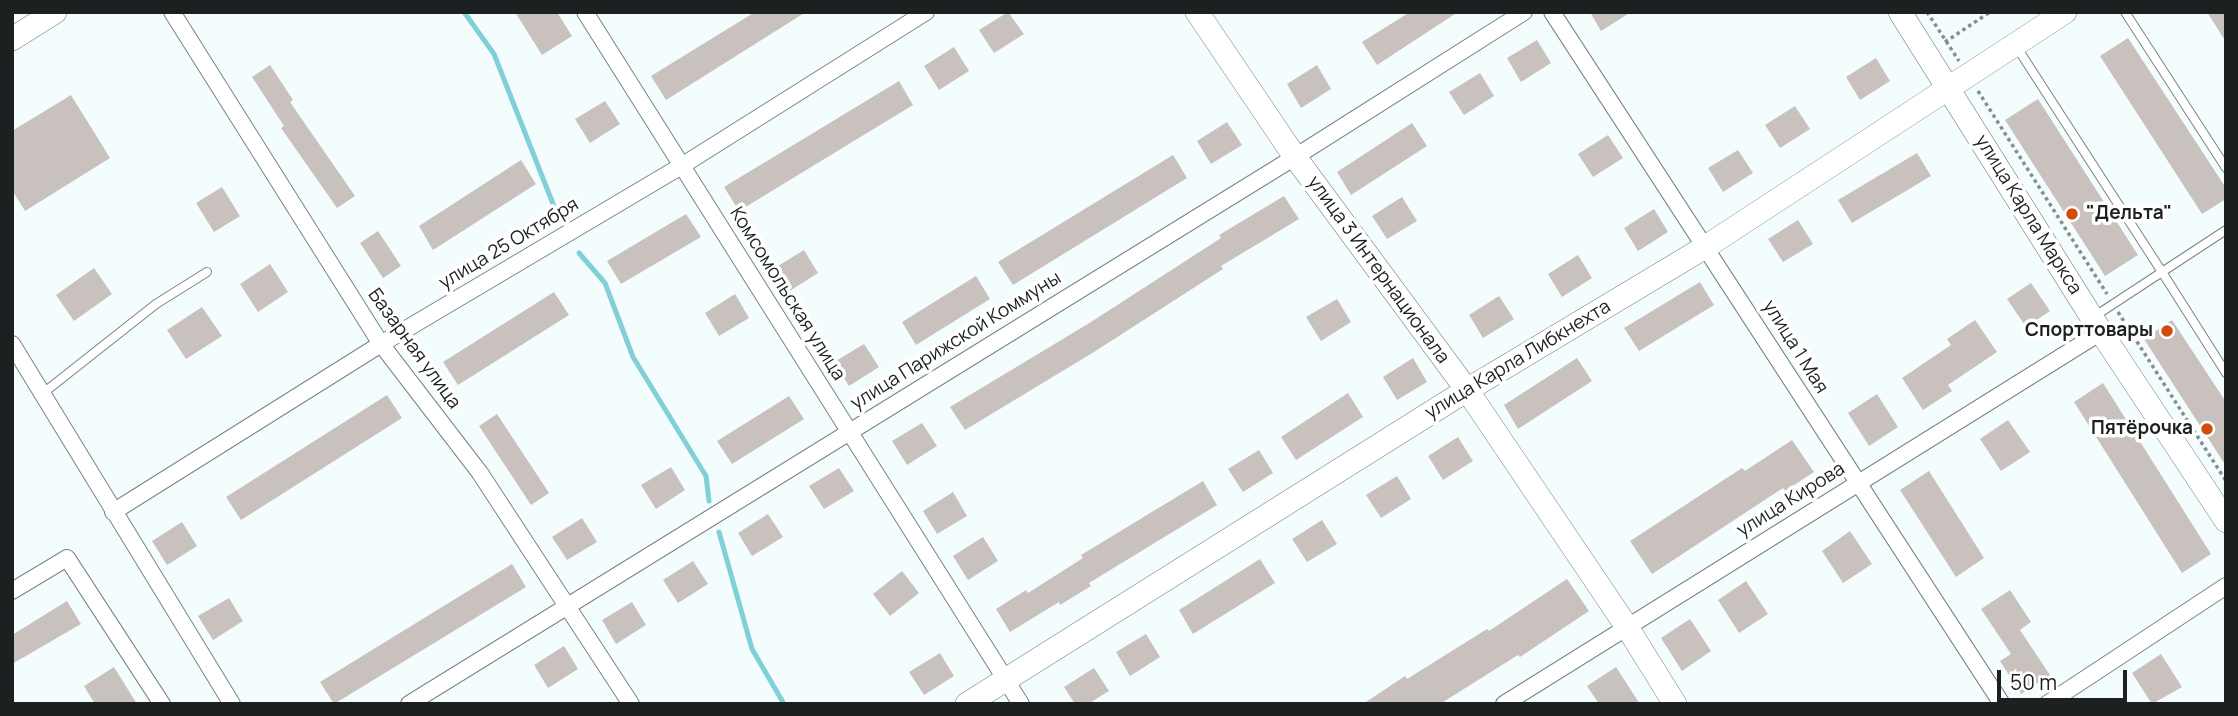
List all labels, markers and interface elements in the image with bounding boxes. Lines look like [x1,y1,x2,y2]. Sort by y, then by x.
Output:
street label: улица Карла Маркса [1970,131,2086,299]
street label: улица 3 Интернационала [1302,172,1454,368]
street label: улица 25 Октября [435,193,583,295]
street label: Комсомольская улица [724,203,850,385]
place label: "Дельта" [2086,203,2172,225]
marker: "Дельта" [2064,206,2080,222]
street label: улица Парижской Коммуны [847,267,1065,415]
street label: Базарная улица [363,284,465,414]
street label: улица Карла Либкнехта [1421,296,1615,424]
street label: улица 1 Мая [1757,296,1833,398]
place label: Спорттовары [2025,320,2153,342]
marker: Спорттовары [2159,323,2175,339]
place label: Пятёрочка [2091,418,2193,440]
marker: Пятёрочка [2199,421,2215,437]
street label: улица Кирова [1733,458,1849,542]
scale bar [2000,656,2130,700]
text: 50 m [2010,668,2057,696]

